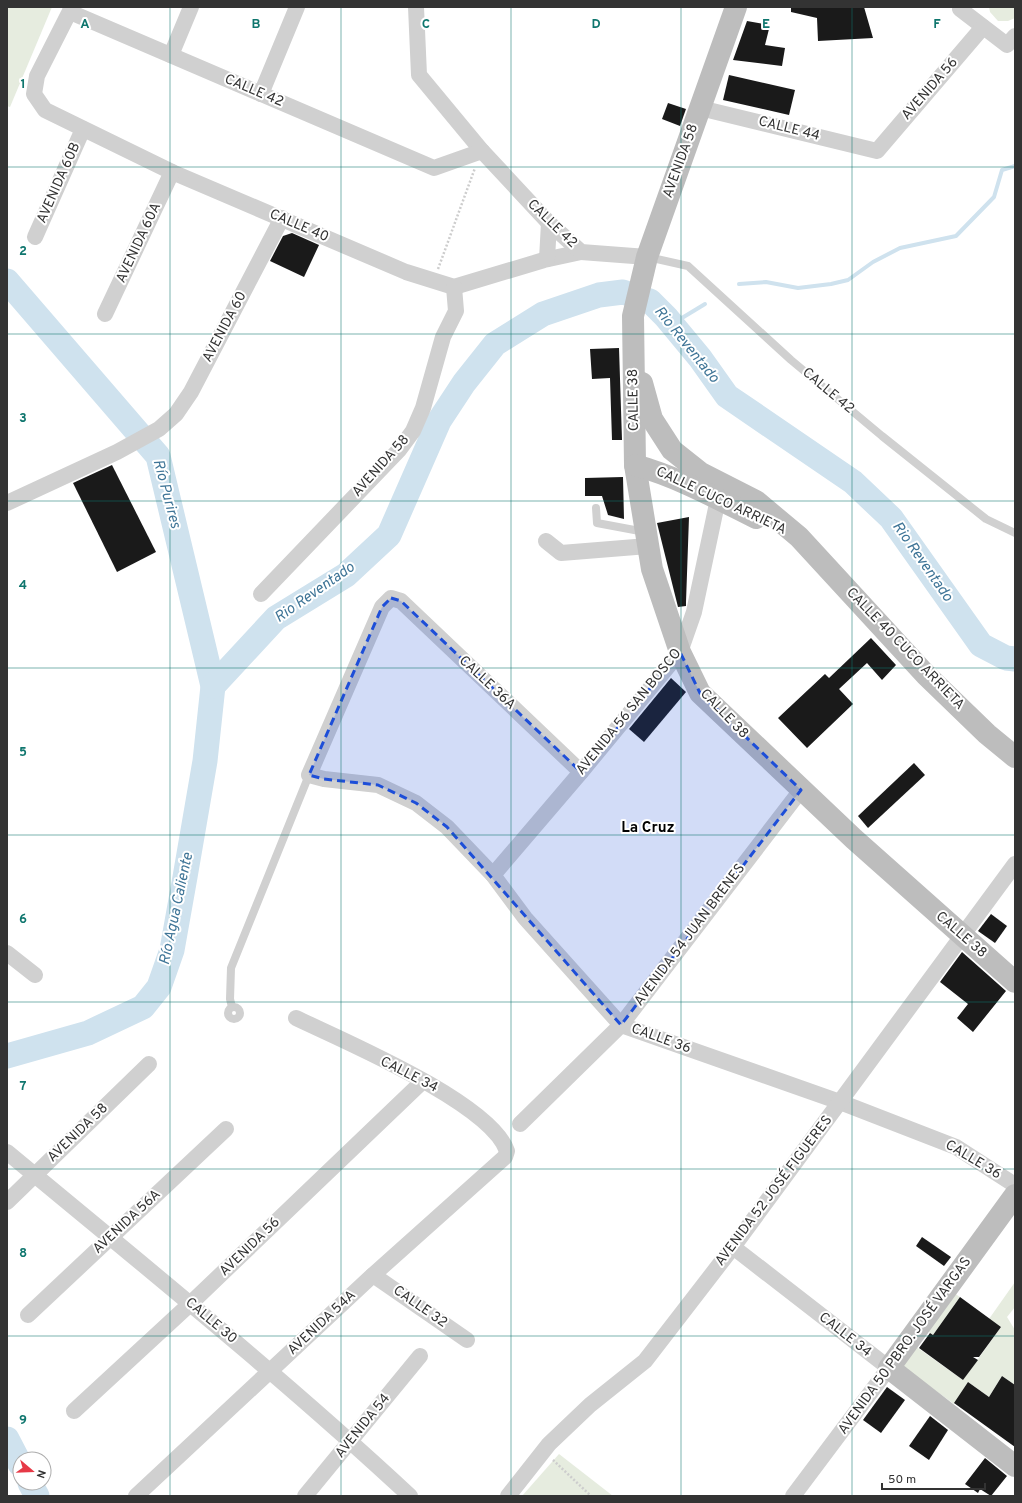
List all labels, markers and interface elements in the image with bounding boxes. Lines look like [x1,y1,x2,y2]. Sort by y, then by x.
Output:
text: A [80,17,90,33]
text: B [252,17,261,33]
text: C [422,17,430,33]
text: D [591,17,601,33]
text: E [762,17,770,33]
text: F [933,17,941,33]
street label: AVENIDA 56 [898,54,962,124]
street label: CALLE 42 [222,71,286,111]
text: 1 [20,77,26,93]
street label: CALLE 44 [757,113,821,145]
street label: AVENIDA 58 [660,122,702,200]
street label: AVENIDA 60B [34,140,84,226]
street label: CALLE 42 [524,196,580,252]
street label: AVENIDA 60A [113,200,165,286]
street label: CALLE 40 [267,206,331,246]
text: 2 [19,244,27,260]
street label: AVENIDA 60 [199,289,251,365]
water label: Rio Reventado [649,303,723,387]
street label: CALLE 42 [799,364,857,418]
street label: CALLE 38 [625,369,643,431]
text: 3 [19,411,27,427]
street label: AVENIDA 58 [349,431,413,501]
water label: Río Purires [148,457,184,531]
street label: CALLE CUCO ARRIETA [653,463,789,539]
water label: Rio Reventado [887,518,957,606]
water label: Rio Reventado [271,558,359,628]
text: 4 [19,578,27,594]
street label: CALLE 40 CUCO ARRIETA [842,584,968,714]
street label: AVENIDA 56 SAN BOSCO [573,645,685,779]
street label: CALLE 36A [455,652,519,714]
street label: CALLE 38 [696,686,752,742]
text: 5 [19,745,27,761]
district label: La Cruz [621,819,675,838]
water label: Río Agua Caliente [156,851,198,967]
street label: AVENIDA 54 JUAN BRENES [631,861,749,1009]
street label: CALLE 38 [932,908,990,962]
text: 6 [19,912,27,928]
street label: CALLE 36 [629,1020,693,1058]
street label: CALLE 34 [377,1053,441,1097]
text: 7 [20,1079,27,1095]
street label: AVENIDA 58 [44,1100,112,1166]
street label: AVENIDA 52 JOSÉ FIGUERES [711,1112,836,1270]
street label: CALLE 36 [942,1137,1004,1183]
street label: AVENIDA 56A [90,1186,164,1258]
street label: AVENIDA 56 [216,1214,284,1280]
text: 8 [19,1246,27,1262]
street label: AVENIDA 50 PBRO. JOSÉ VARGAS [834,1253,975,1438]
street label: CALLE 32 [390,1282,450,1332]
street label: AVENIDA 54A [284,1287,360,1359]
street label: CALLE 30 [182,1294,240,1348]
street label: CALLE 34 [815,1309,875,1361]
street label: AVENIDA 54 [332,1390,394,1462]
text: 9 [19,1413,27,1429]
north arrow [12,1451,52,1491]
scale bar [882,1465,985,1491]
text: N [33,1468,48,1480]
text: 50 m [888,1472,916,1488]

